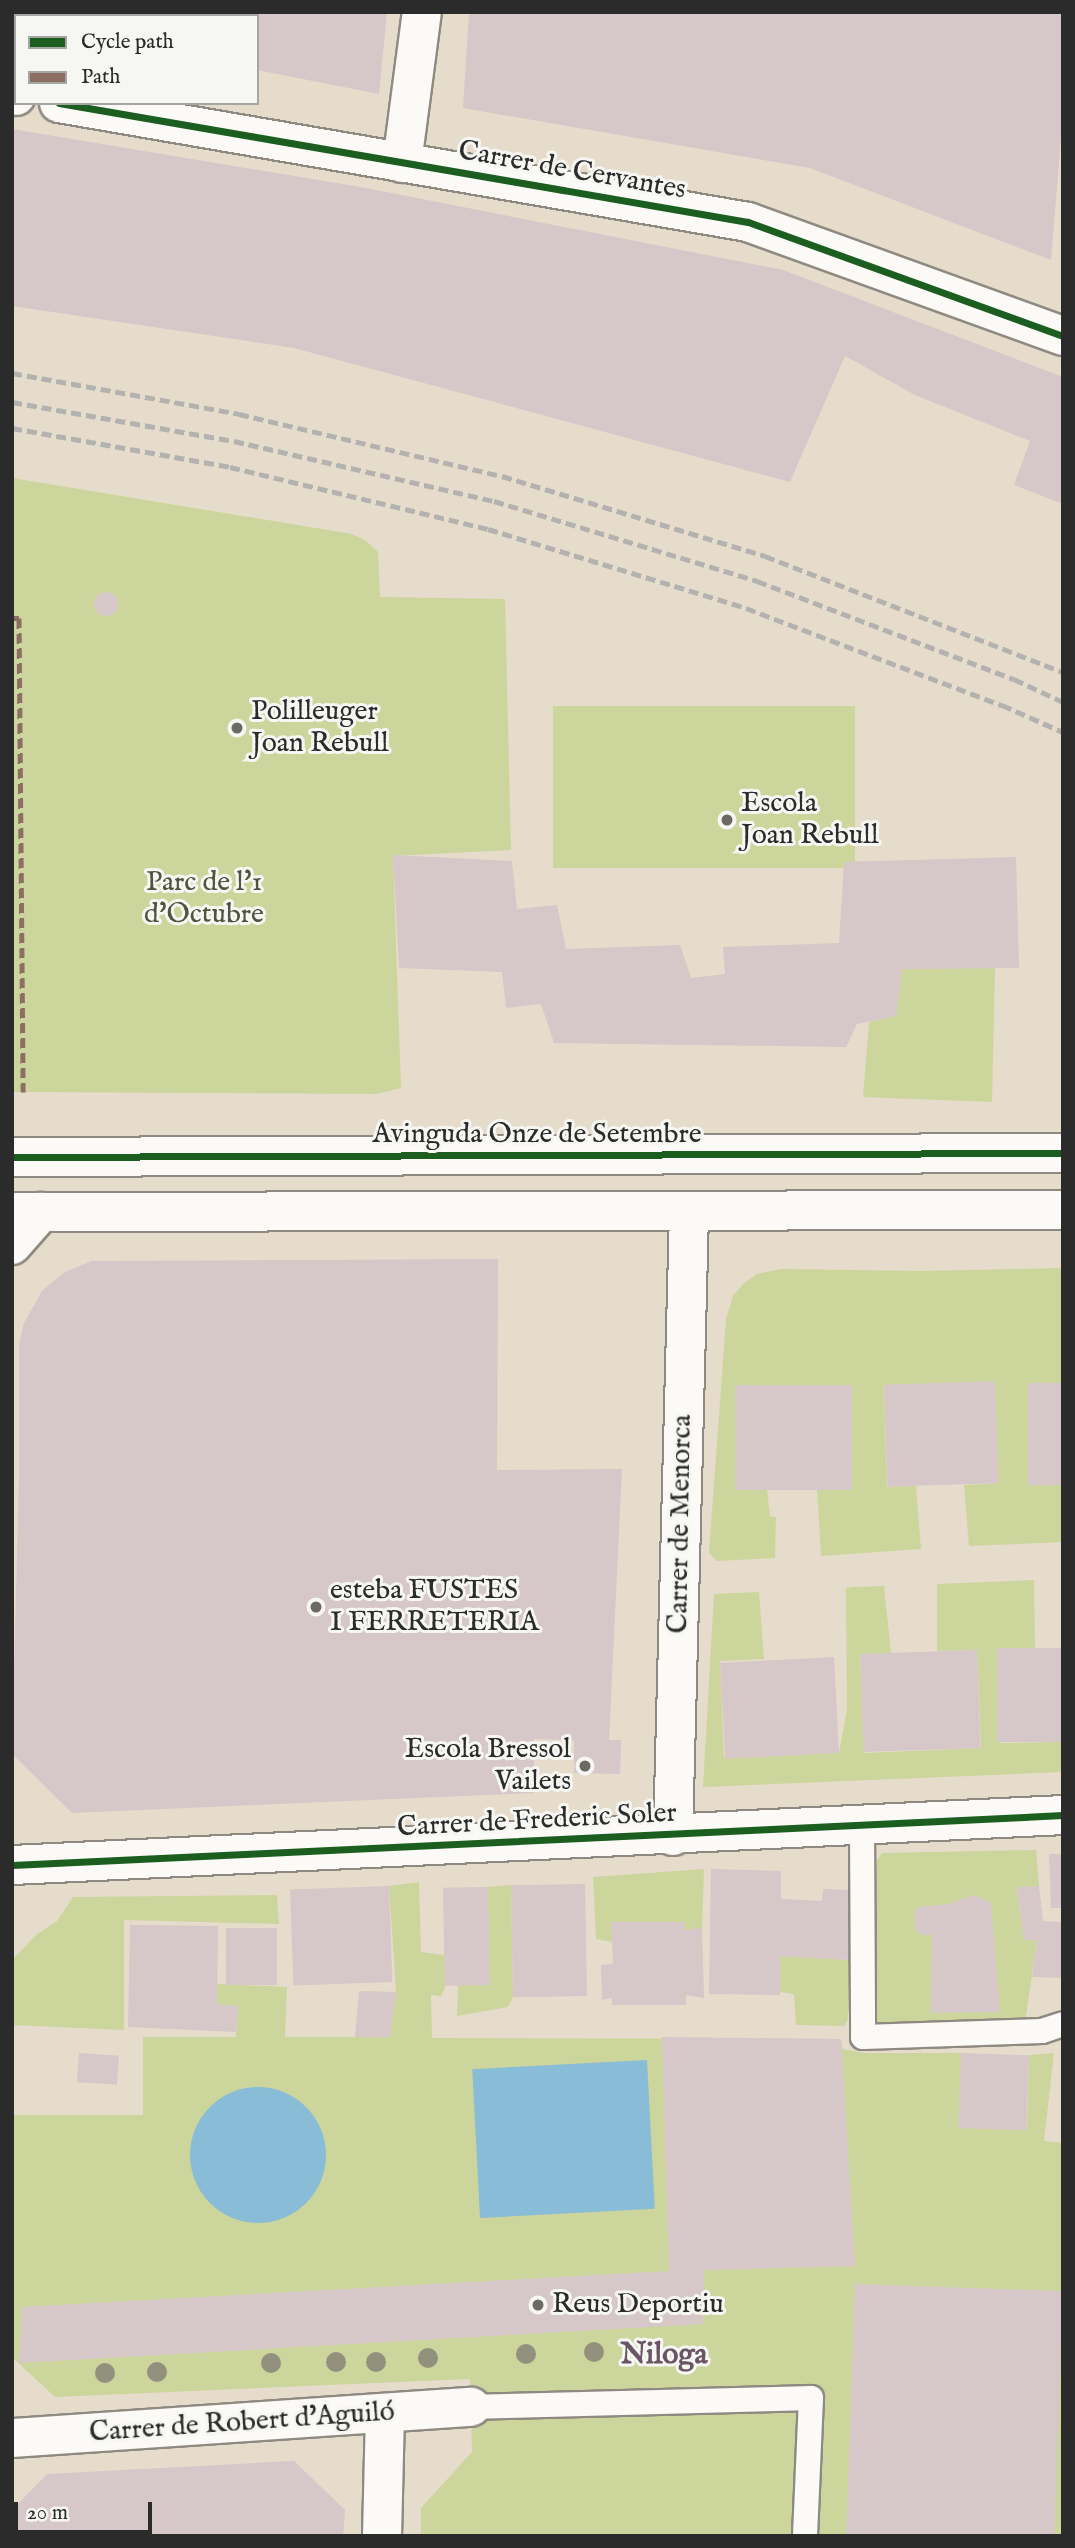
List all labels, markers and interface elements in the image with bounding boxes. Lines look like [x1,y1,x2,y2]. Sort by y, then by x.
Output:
legend [14,14,259,105]
text: Cycle path [81,29,174,56]
text: Path [81,64,120,91]
street label: Carrer de Cervantes [456,134,688,208]
place label: Polilleuger Joan Rebull [251,695,389,761]
marker: Polilleuger Joan Rebull [229,720,245,736]
place label: Escola Joan Rebull [741,787,879,853]
marker: Escola Joan Rebull [719,812,735,828]
park label: Parc de l'1 d'Octubre [144,866,264,932]
street label: Avinguda Onze de Setembre [372,1118,702,1152]
street label: Carrer de Menorca [662,1414,700,1634]
place label: esteba FUSTES I FERRETERIA [330,1574,539,1640]
marker: esteba FUSTES I FERRETERIA [308,1599,324,1615]
place label: Escola Bressol Vailets [405,1733,571,1799]
marker: Escola Bressol Vailets [577,1758,593,1774]
street label: Carrer de Frederic Soler [396,1797,678,1845]
place label: Reus Deportiu [552,2288,724,2322]
marker: Reus Deportiu [530,2297,546,2313]
district label: Niloga [620,2337,708,2373]
street label: Carrer de Robert d'Aguiló [88,2396,396,2450]
scale bar [18,2488,156,2532]
text: 20 m [27,2500,68,2527]

